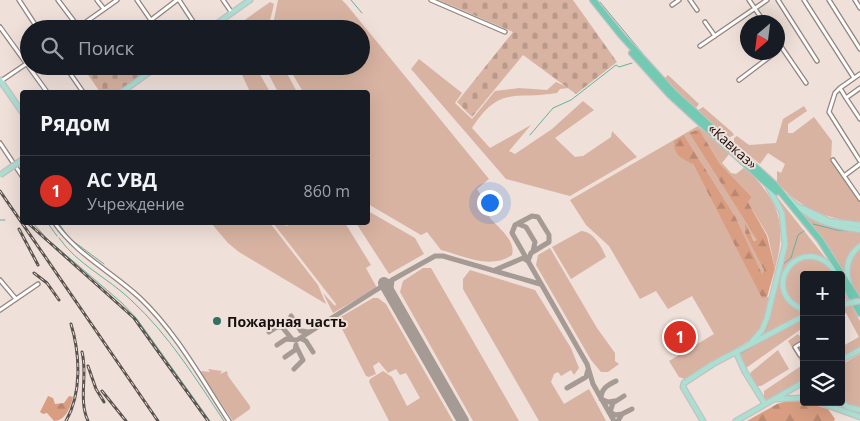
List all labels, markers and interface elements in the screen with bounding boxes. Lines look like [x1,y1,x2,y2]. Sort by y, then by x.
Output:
north arrow [740,15,785,60]
search box [20,20,370,75]
icon: search [38,34,66,62]
text: Поиск [78,35,134,61]
text: Рядом [40,109,110,137]
street label: «Кавказ» [704,119,762,173]
text: АС УВД [87,167,157,193]
text: 1 [51,180,61,202]
text: 860 m [304,180,350,202]
your location [477,190,503,216]
text: Учреждение [87,193,185,215]
map controls [800,271,845,406]
button: + [800,271,845,316]
place label: Пожарная часть [227,312,347,331]
marker: Пожарная часть [211,315,223,327]
button: − [800,316,845,361]
pin: 1 [664,318,696,356]
button: layers [800,361,845,406]

